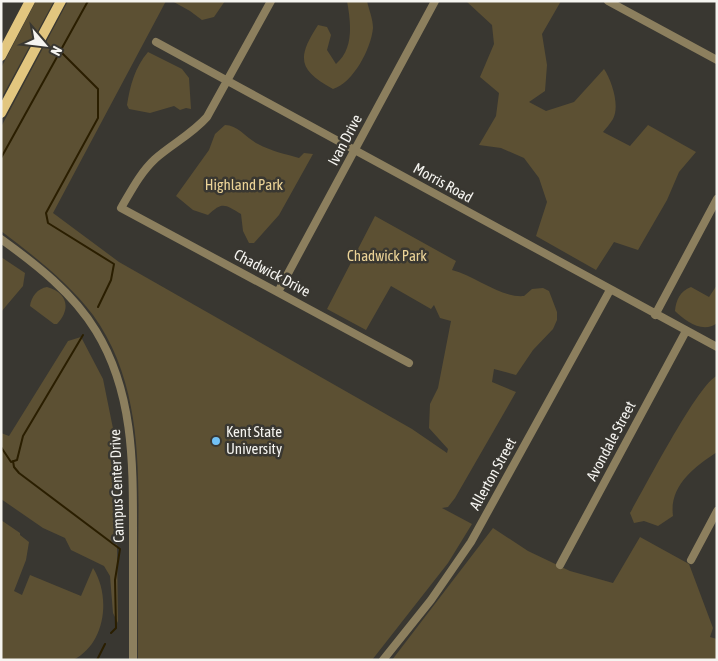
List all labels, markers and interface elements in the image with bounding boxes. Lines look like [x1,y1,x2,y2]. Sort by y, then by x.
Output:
north arrow [20,20,70,70]
text: N [47,44,65,59]
street label: Ivan Drive [324,111,365,168]
street label: Morris Road [411,159,476,206]
park label: Highland Park [205,176,284,193]
street label: Chadwick Drive [231,245,313,300]
park label: Chadwick Park [347,247,427,264]
street label: Avondale Street [583,398,639,483]
place label: Kent State University [226,423,282,457]
street label: Campus Center Drive [106,429,127,543]
marker: Kent State University [210,435,222,447]
street label: Allerton Street [466,435,519,513]

